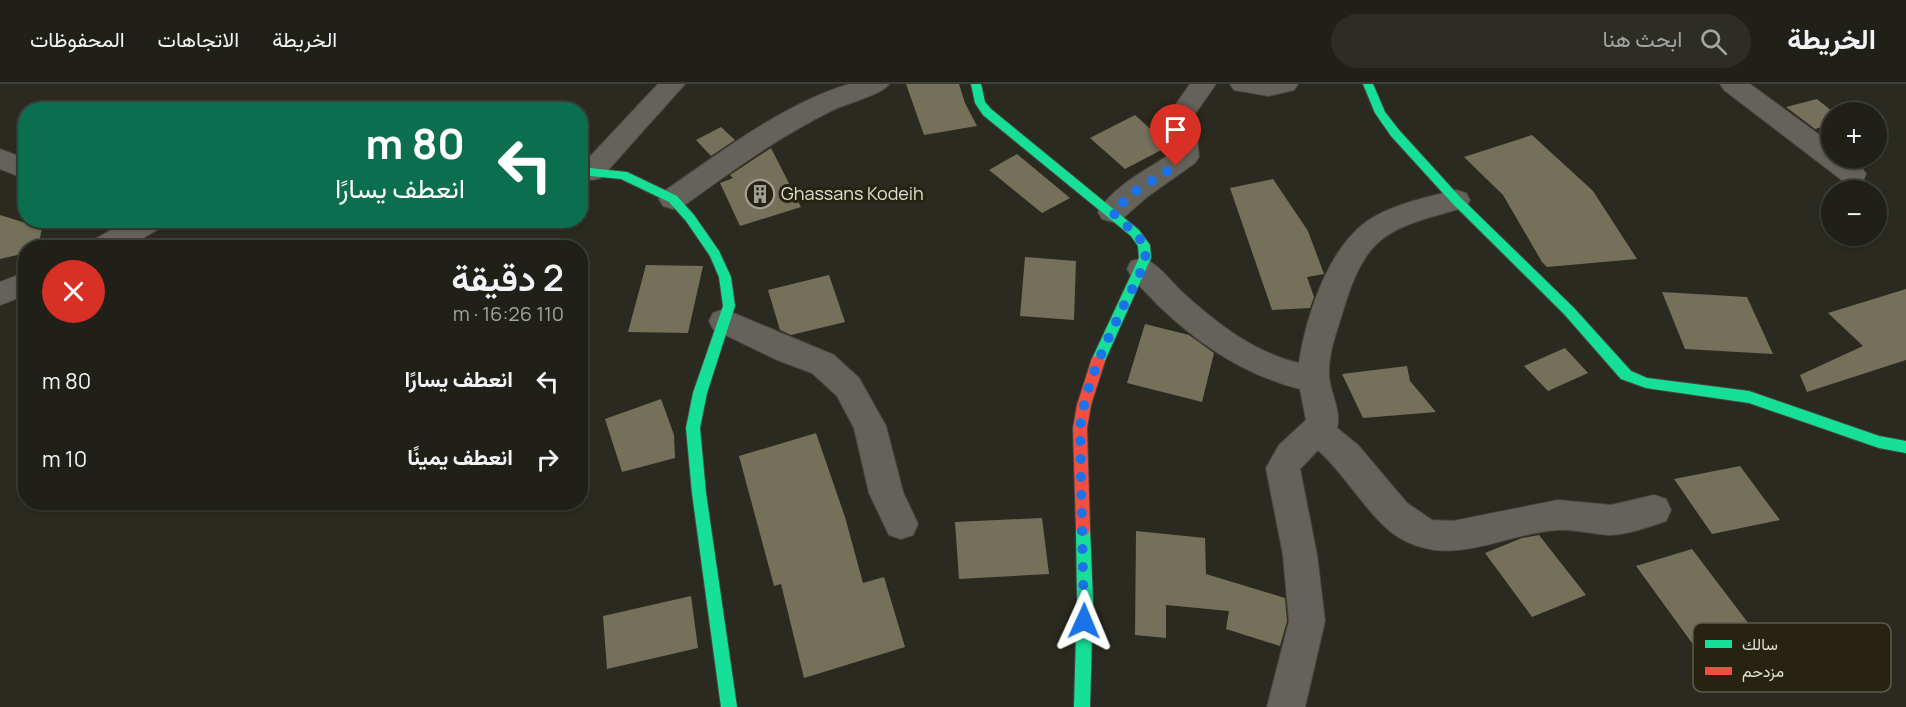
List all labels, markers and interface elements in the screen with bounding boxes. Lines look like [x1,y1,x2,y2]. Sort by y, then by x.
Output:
search box [1331,14,1751,68]
text: الخريطة [1787,19,1876,57]
text: ابحث هنا [1602,24,1682,54]
text: المحفوظات [30,25,125,53]
text: الاتجاهات [158,25,239,53]
text: الخريطة [272,25,337,53]
icon: search [1697,25,1730,58]
map controls [1821,102,1887,246]
button: + [1821,102,1887,168]
pin [1150,104,1201,166]
icon: arrive [1159,113,1192,146]
text: 80 m [365,114,465,172]
icon: left [486,126,564,204]
text: انعطف يسارًا [335,169,465,206]
building icon: Ghassans Kodeih [744,178,776,210]
button: − [1821,180,1887,246]
place label: Ghassans Kodeih [781,181,924,205]
text: 2 دقيقة [451,253,564,302]
button: close [42,260,105,323]
text: 110 m · 16:26 [453,300,564,327]
text: انعطف يسارًا [404,364,513,394]
icon: left [531,365,564,398]
text: 80 m [42,366,91,396]
text: انعطف يمينًا [407,442,513,472]
icon: right [531,443,564,476]
text: 10 m [42,444,87,474]
position arrow [1052,589,1116,653]
legend [1693,623,1891,692]
text: سالك [1742,633,1778,655]
text: مزدحم [1742,660,1784,682]

